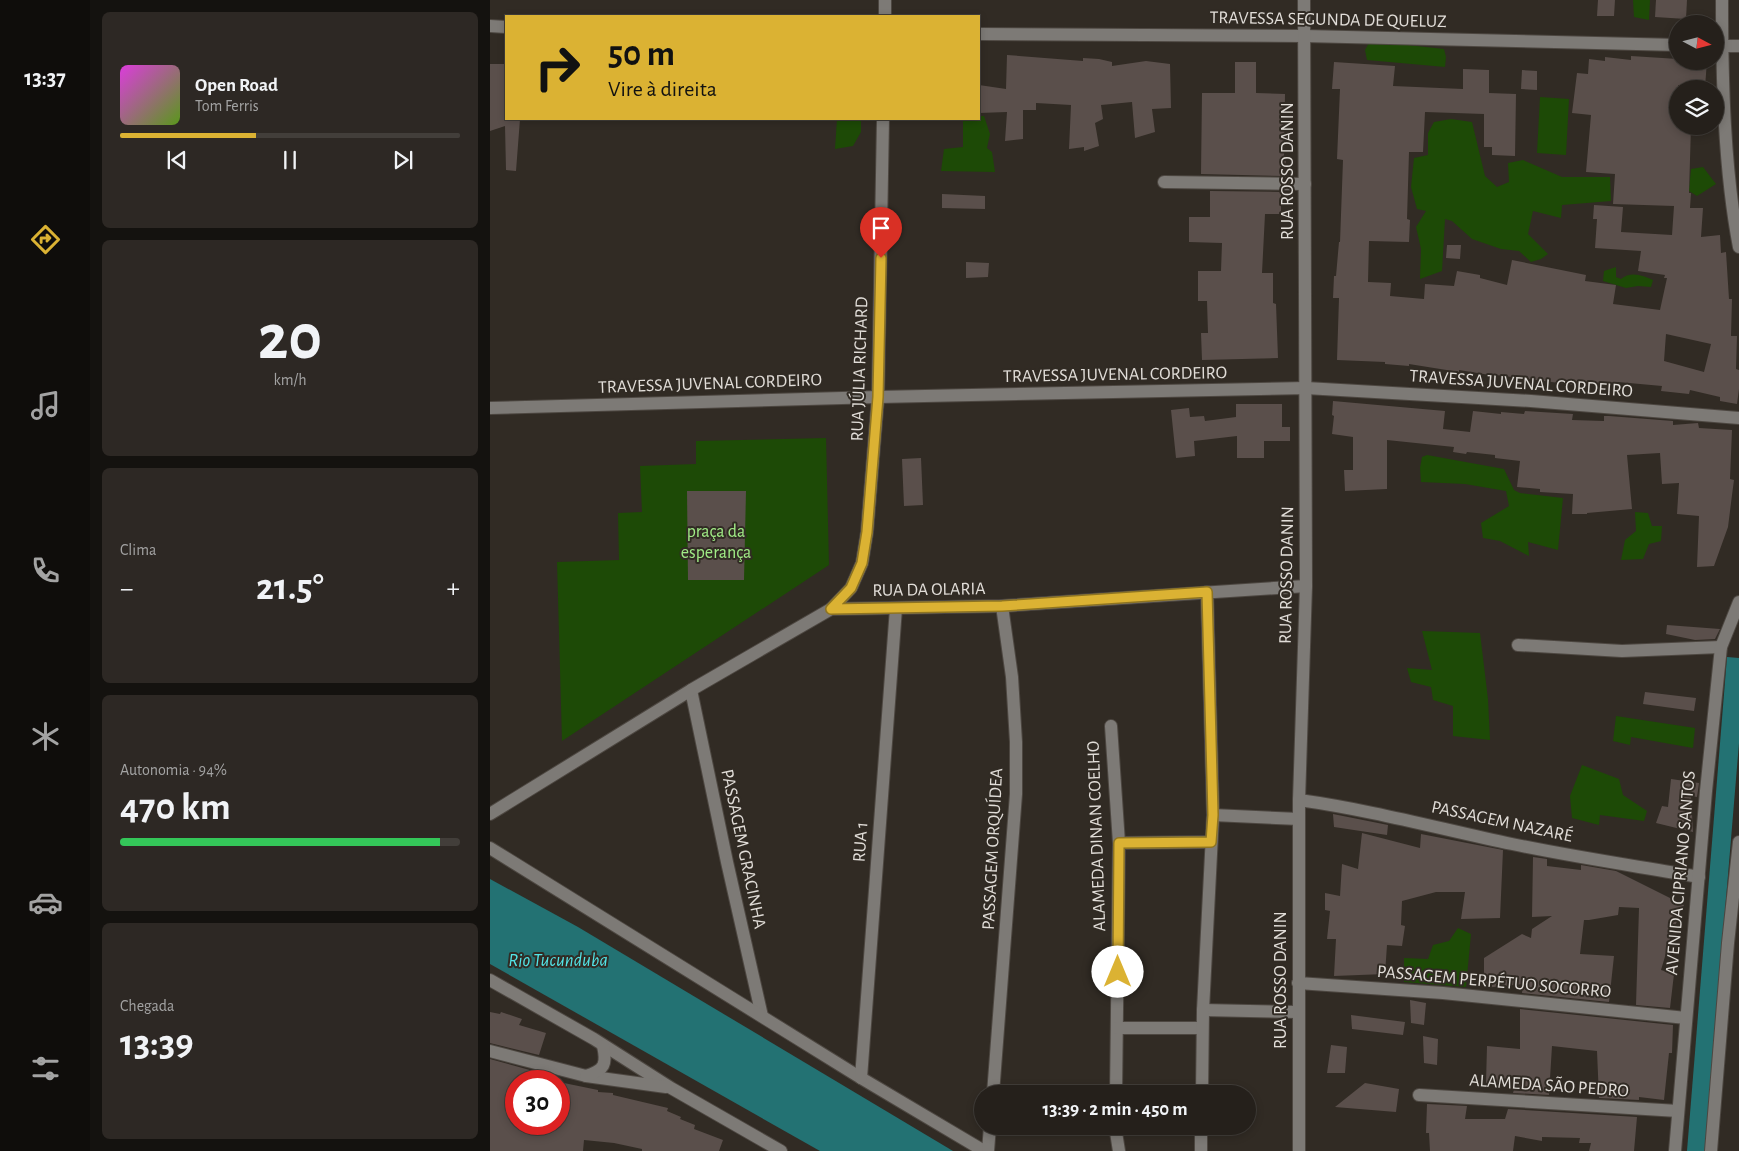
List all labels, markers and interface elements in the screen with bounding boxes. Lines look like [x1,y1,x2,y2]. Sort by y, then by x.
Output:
street label: TRAVESSA SEGUNDA DE QUELUZ [1209,9,1447,31]
north arrow [1669,15,1724,70]
map controls [1669,15,1724,135]
icon: right [525,35,590,100]
text: 50 m [608,37,675,72]
text: 13:37 [24,67,66,89]
text: Open Road [195,76,278,95]
text: Vire à direita [608,78,717,100]
button: layers [1669,80,1724,135]
text: Tom Ferris [195,98,259,114]
street label: RUA ROSSO DANIN [1279,102,1297,240]
icon: previous [163,146,191,174]
icon: pause [276,146,304,174]
icon: next [389,146,417,174]
pin [860,207,902,258]
icon: arrive [867,214,895,242]
icon: directions [28,222,63,257]
street label: RUA JÚLIA RICHARD [845,296,872,442]
text: 20 [258,306,322,371]
street label: TRAVESSA JUVENAL CORDEIRO [1003,364,1227,386]
street label: TRAVESSA JUVENAL CORDEIRO [1409,367,1633,401]
street label: TRAVESSA JUVENAL CORDEIRO [598,371,822,397]
text: km/h [273,372,307,388]
icon: music [28,388,63,423]
street label: RUA ROSSO DANIN [1277,506,1297,644]
park label: praça da esperança [681,523,751,562]
text: Clima [120,542,156,558]
icon: phone [28,553,63,588]
text: 21.5° [256,569,324,607]
text: − [120,575,133,603]
text: + [447,575,460,603]
street label: RUA DA OLARIA [872,580,986,600]
icon: climate [28,719,63,754]
street label: ALAMEDA DINAN COELHO [1085,740,1109,932]
text: Autonomia · 94% [120,762,227,778]
street label: PASSAGEM ORQUÍDEA [977,767,1006,930]
street label: PASSAGEM GRACINHA [717,768,769,931]
street label: AVENIDA CIPRIANO SANTOS [1663,770,1699,976]
text: 470 km [120,789,231,827]
street label: PASSAGEM NAZARÉ [1430,795,1575,846]
street label: RUA 1 [851,821,871,863]
icon: car [28,885,63,920]
street label: RUA ROSSO DANIN [1272,911,1290,1049]
position arrow [1091,945,1143,997]
water label: Rio Tucunduba [508,951,608,970]
street label: PASSAGEM PERPÉTUO SOCORRO [1376,960,1612,1001]
text: Chegada [120,998,175,1014]
text: 13:39 [120,1025,194,1063]
icon: filters [28,1051,63,1086]
street label: ALAMEDA SÃO PEDRO [1469,1068,1630,1101]
speed limit sign: 30 [505,1070,570,1135]
text: 13:39 · 2 min · 450 m [1043,1100,1187,1119]

